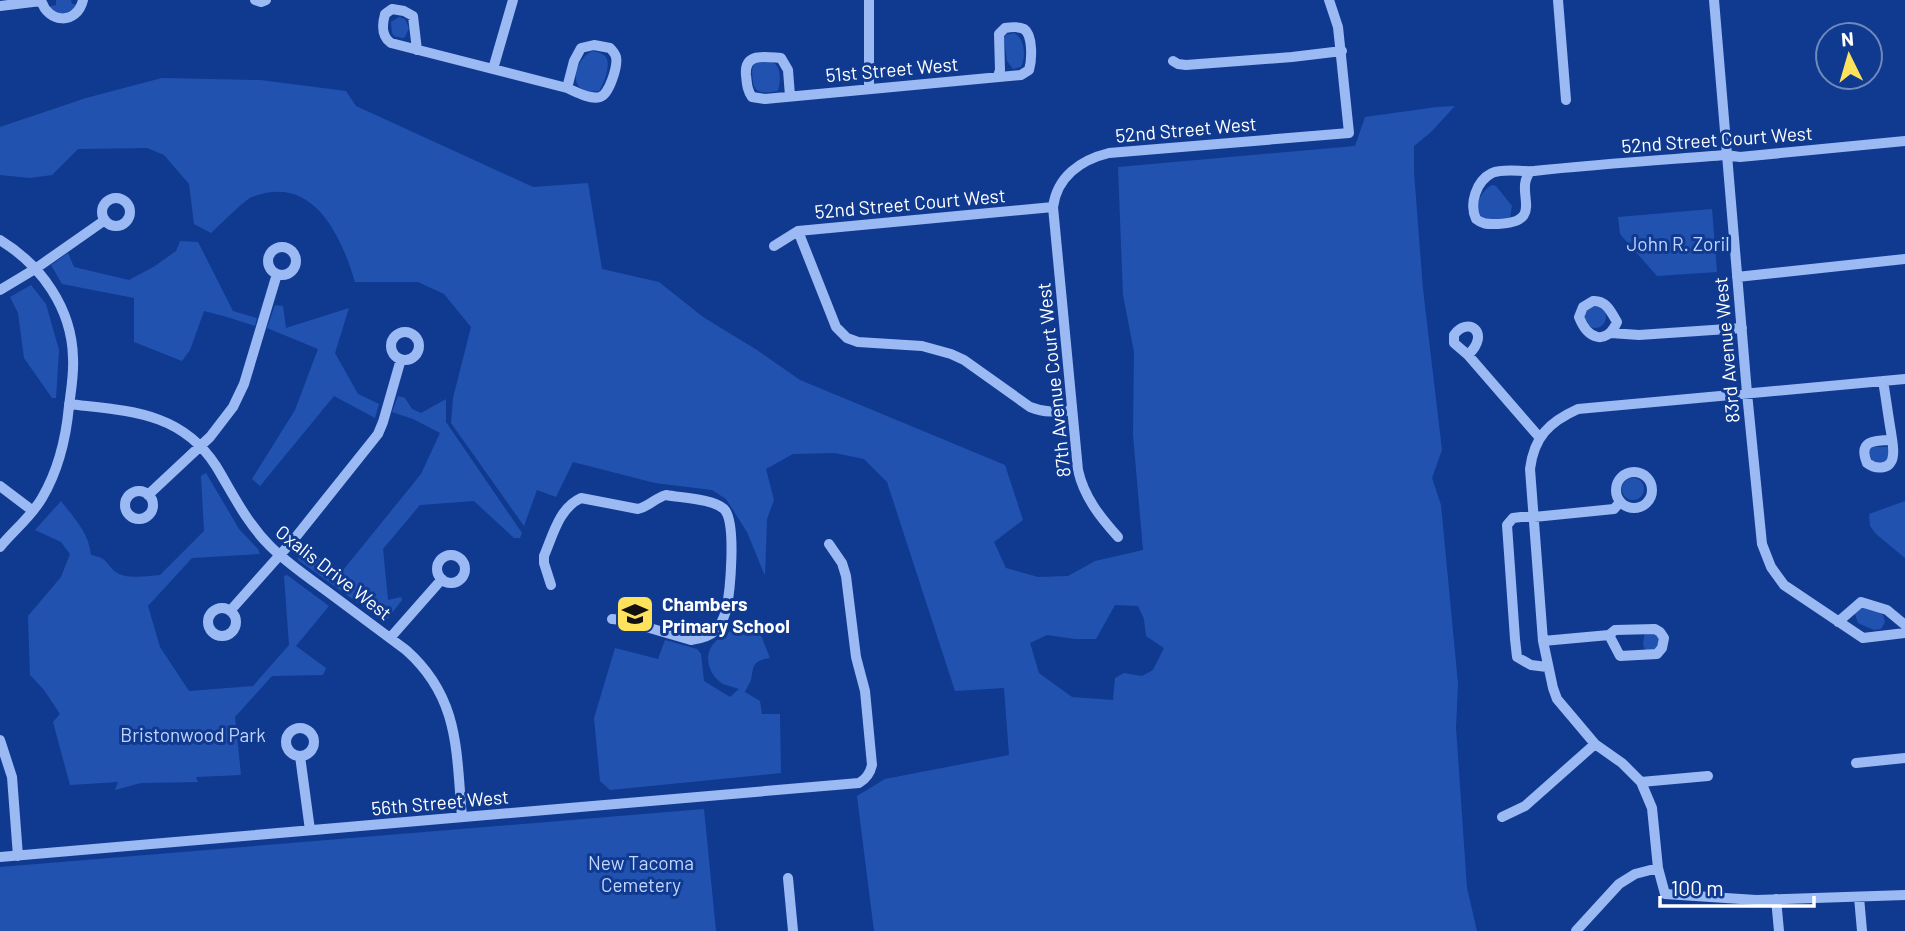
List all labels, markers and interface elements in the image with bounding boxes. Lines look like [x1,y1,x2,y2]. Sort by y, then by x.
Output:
north arrow [1814,21,1884,91]
text: N [1840,27,1855,51]
street label: 51st Street West [825,52,959,86]
street label: 52nd Street West [1114,111,1258,147]
street label: 52nd Street Court West [1621,121,1813,157]
street label: 52nd Street Court West [814,183,1006,223]
park label: John R. Zoril [1626,232,1730,255]
street label: 83rd Avenue West [1708,276,1744,424]
street label: 87th Avenue Court West [1031,281,1075,479]
street label: Oxalis Drive West [272,520,396,624]
place label: Chambers Primary School [662,592,790,637]
school or university icon: Chambers Primary School [614,593,656,635]
park label: Bristonwood Park [120,723,266,746]
street label: 56th Street West [370,785,510,819]
park label: New Tacoma Cemetery [588,851,694,896]
scale bar [1660,864,1814,908]
text: 100 m [1671,875,1724,900]

